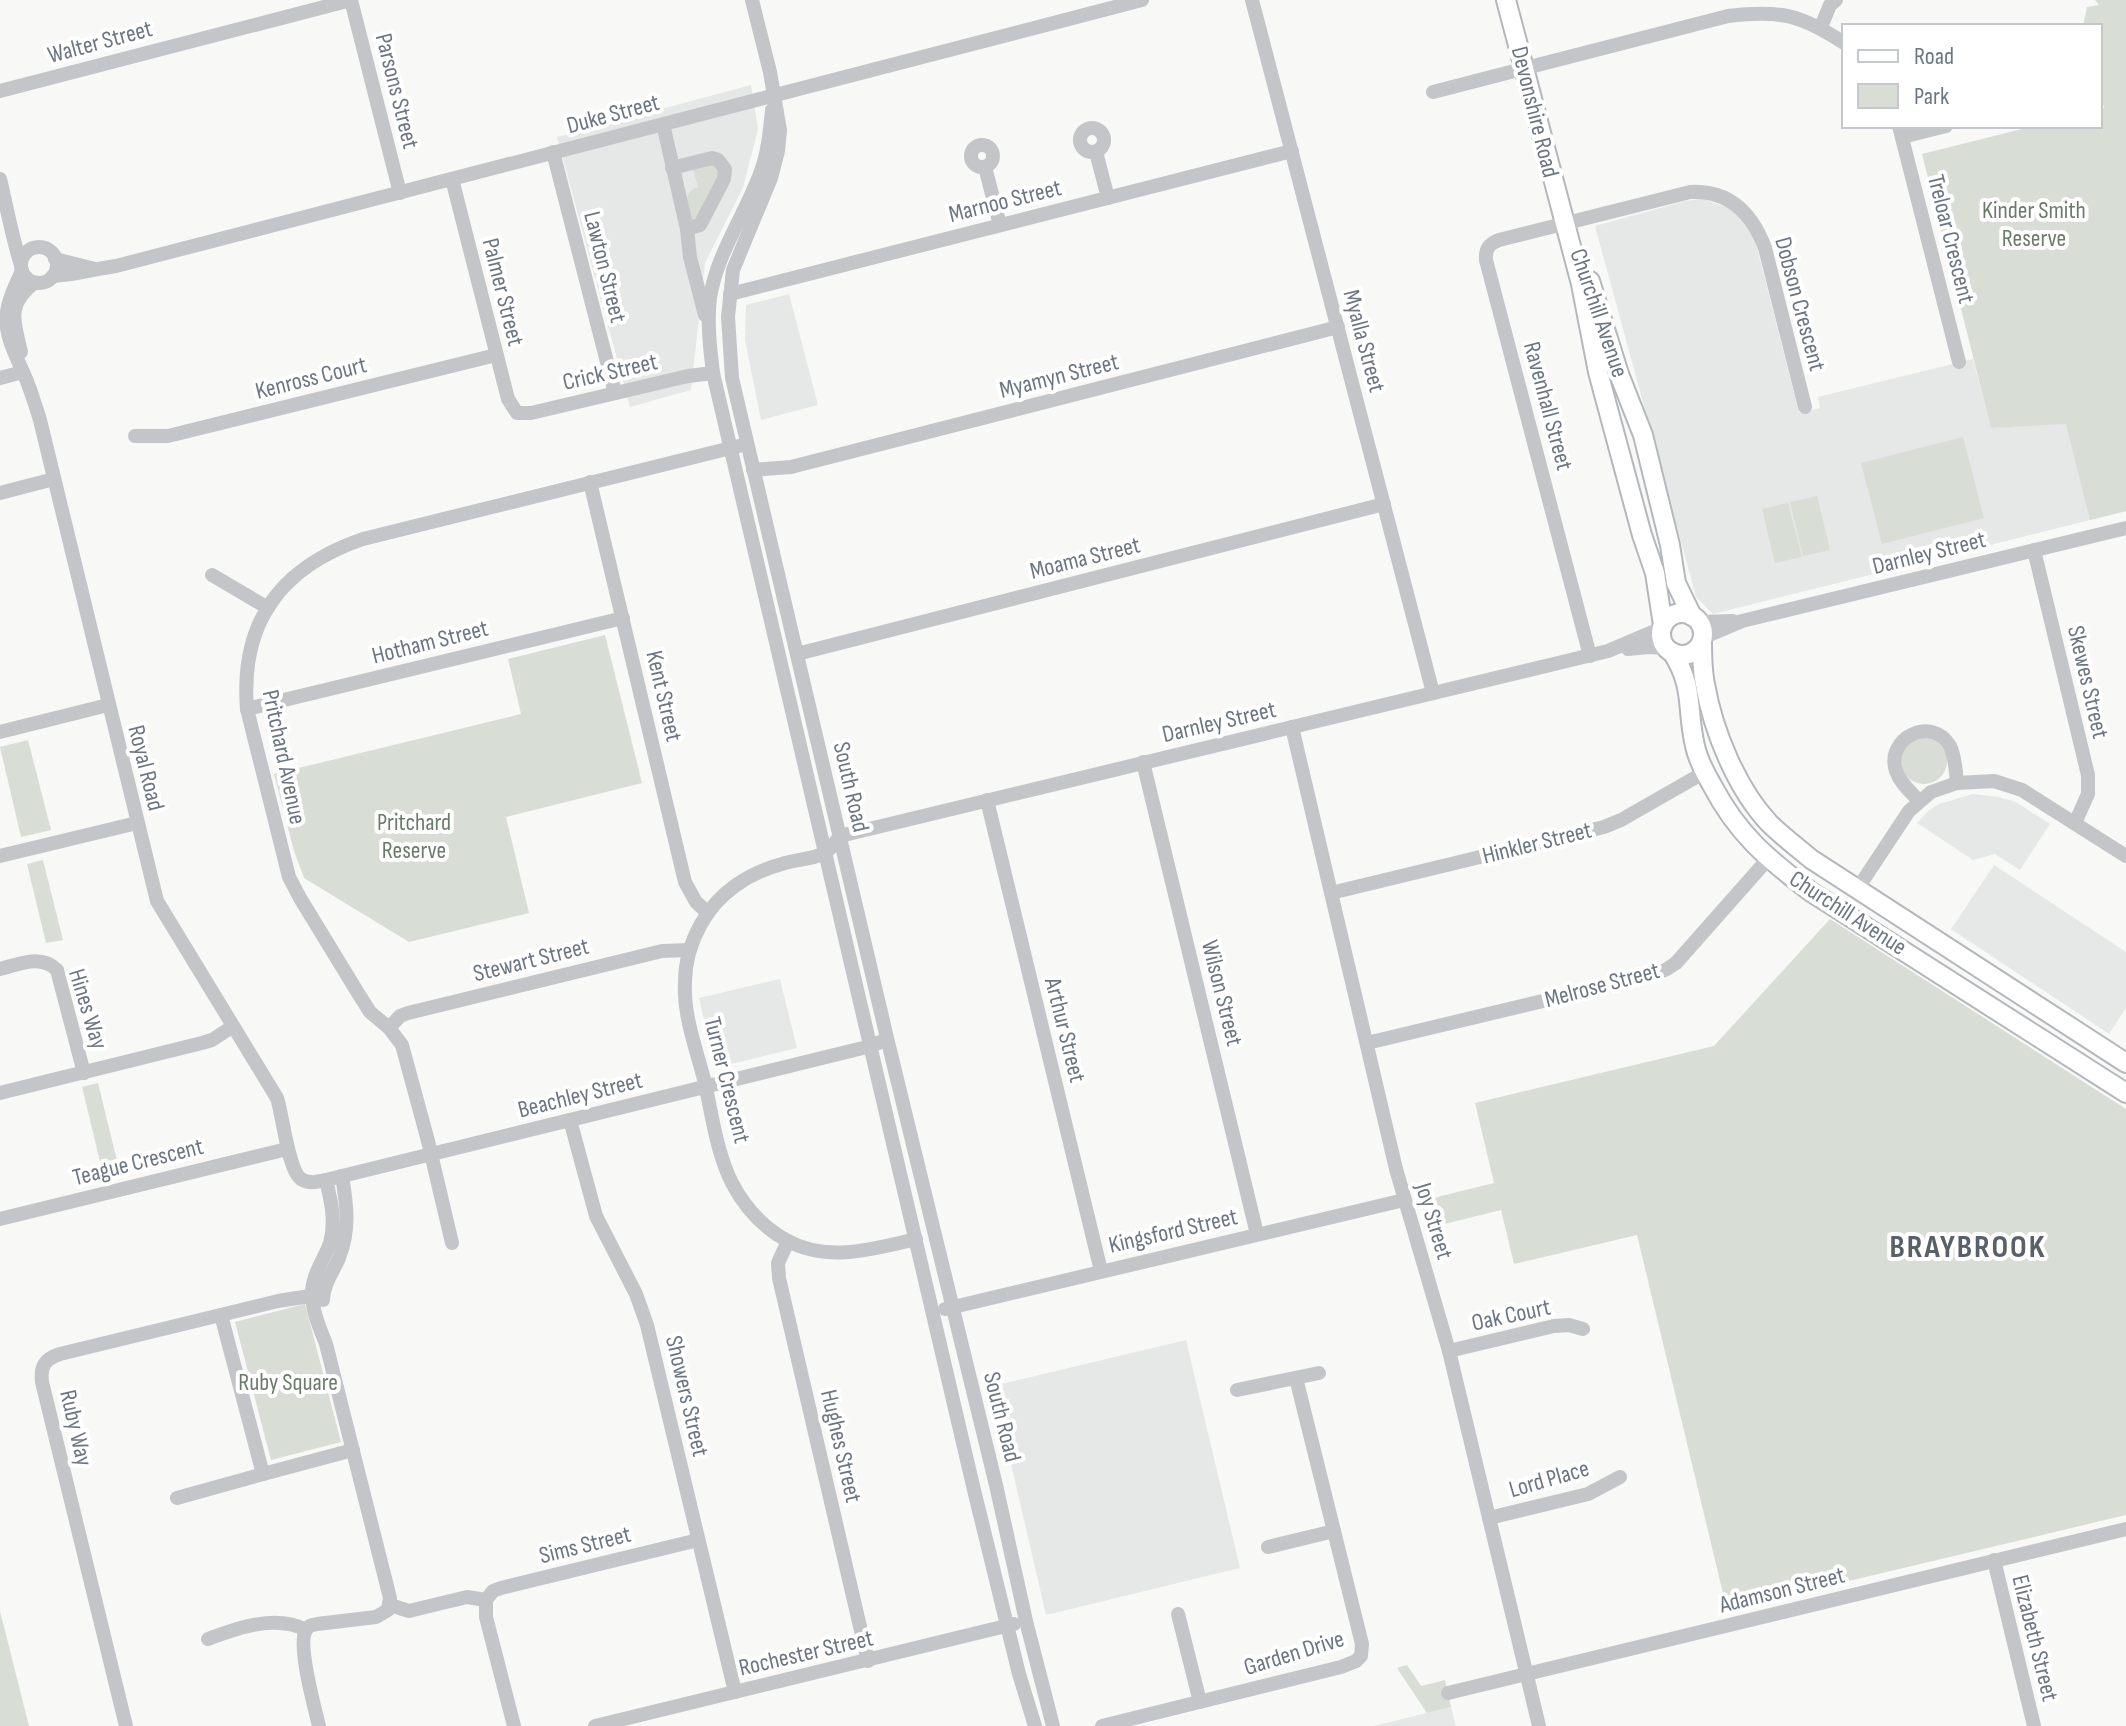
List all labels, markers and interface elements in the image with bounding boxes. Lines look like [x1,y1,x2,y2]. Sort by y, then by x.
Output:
street label: Walter Street [45,14,155,70]
legend [1842,24,2102,128]
street label: Parsons Street [369,30,425,152]
text: Road [1914,42,1954,71]
street label: Devonshire Road [1505,44,1565,180]
text: Park [1914,82,1949,111]
street label: Duke Street [563,88,663,140]
street label: Treloar Crescent [1921,172,1981,306]
street label: Marnoo Street [946,173,1064,229]
park label: Kinder Smith Reserve [1982,196,2086,253]
street label: Lawton Street [577,209,633,325]
street label: Dobson Crescent [1768,234,1832,374]
street label: Palmer Street [476,235,530,349]
street label: Churchill Avenue [1563,245,1635,381]
street label: Myalla Street [1336,287,1392,395]
street label: Ravenhall Street [1517,339,1579,473]
street label: Crick Street [560,347,660,397]
street label: Myamyn Street [996,347,1122,405]
street label: Kenross Court [252,350,370,406]
street label: Darnley Street [1869,525,1989,581]
street label: Moama Street [1027,530,1143,586]
street label: Hotham Street [369,614,491,670]
street label: Skewes Street [2061,623,2115,741]
street label: Kent Street [639,648,689,744]
street label: Pritchard Avenue [256,687,312,827]
street label: Darnley Street [1159,695,1279,749]
street label: Royal Road [121,722,171,814]
street label: South Road [827,739,875,835]
park label: Pritchard Reserve [377,808,451,865]
street label: Hinkler Street [1479,815,1595,871]
street label: Churchill Avenue [1784,864,1912,962]
street label: Stewart Street [470,932,592,988]
street label: Wilson Street [1195,937,1249,1049]
street label: Melrose Street [1541,956,1663,1014]
street label: Hines Way [62,965,114,1053]
street label: Arthur Street [1038,974,1092,1085]
street label: Turner Crescent [697,1014,757,1146]
street label: Beachley Street [515,1066,645,1124]
street label: Teague Crescent [70,1132,206,1192]
street label: Joy Street [1408,1178,1459,1263]
street label: Kingsford Street [1106,1202,1240,1260]
district label: BRAYBROOK [1890,1228,2046,1267]
street label: Oak Court [1469,1293,1553,1337]
street label: Showers Street [659,1333,715,1459]
park label: Ruby Square [238,1368,338,1397]
street label: South Road [977,1369,1027,1465]
street label: Ruby Way [53,1387,99,1469]
street label: Hughes Street [814,1387,868,1505]
street label: Lord Place [1506,1454,1592,1504]
street label: Sims Street [536,1520,634,1570]
street label: Adamson Street [1715,1560,1848,1620]
street label: Elizabeth Street [2005,1572,2065,1704]
street label: Rochester Street [736,1623,876,1683]
street label: Garden Drive [1240,1624,1348,1682]

